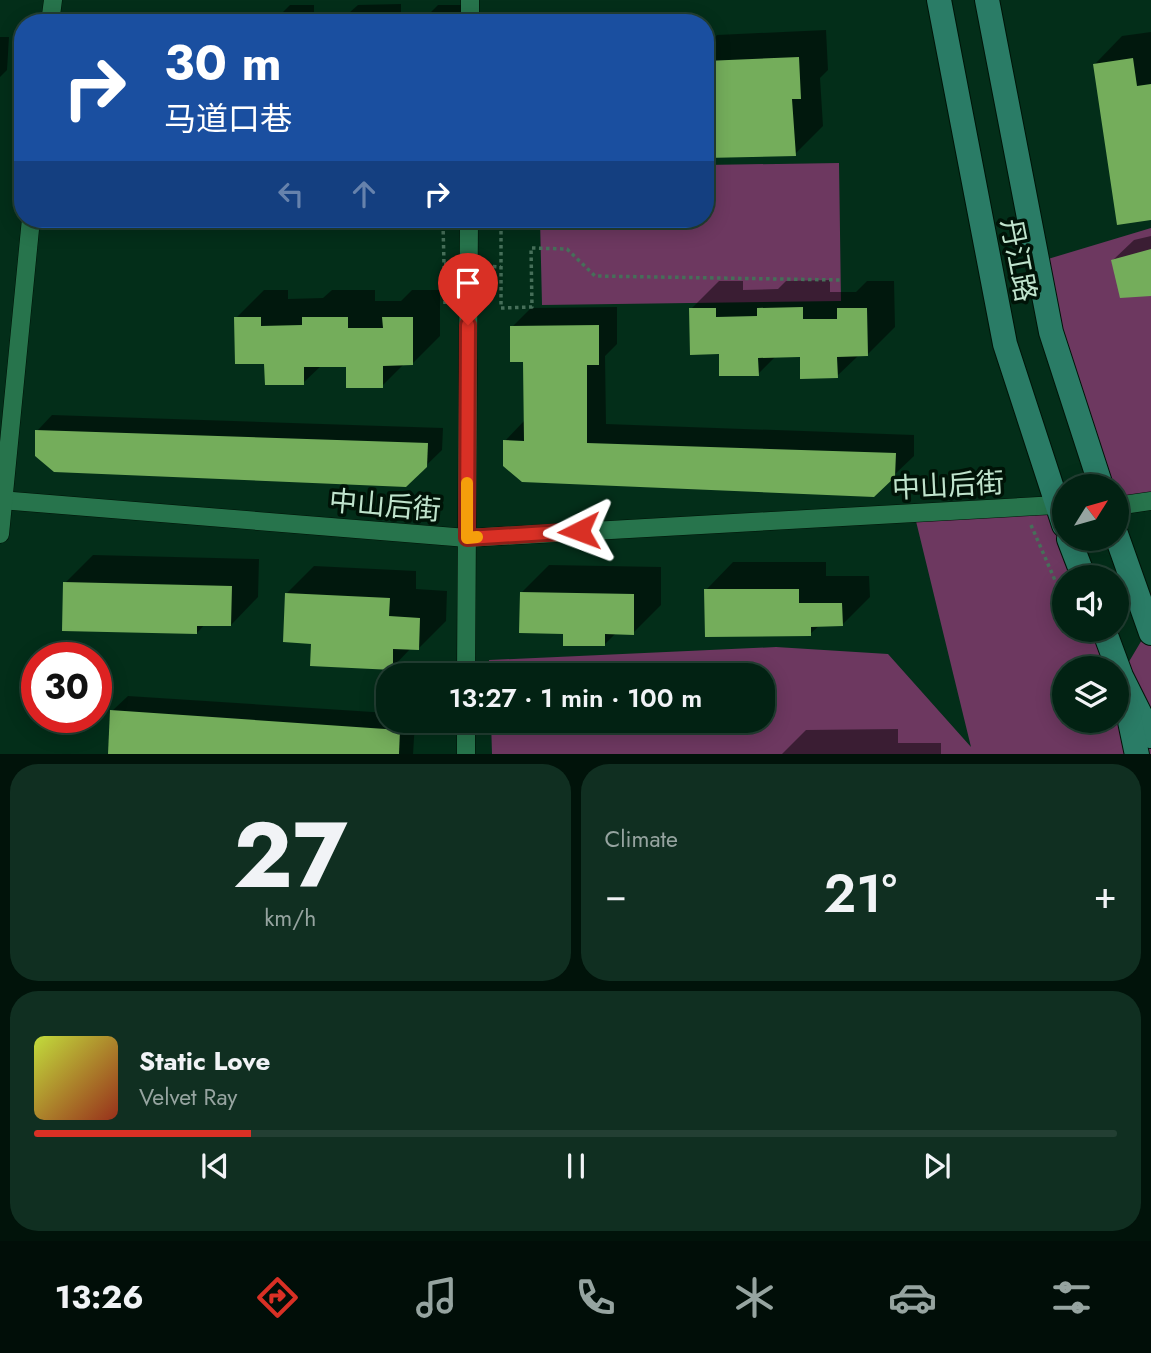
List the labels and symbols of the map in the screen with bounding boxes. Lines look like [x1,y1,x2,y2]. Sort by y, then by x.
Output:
street label: 丹江路 [990,215,1047,305]
pin [438,253,498,325]
street label: 中山后街 [891,462,1005,509]
north arrow [1052,474,1129,551]
street label: 中山后街 [327,480,443,531]
position arrow [542,494,616,568]
speed limit sign: 30 [21,642,112,733]

